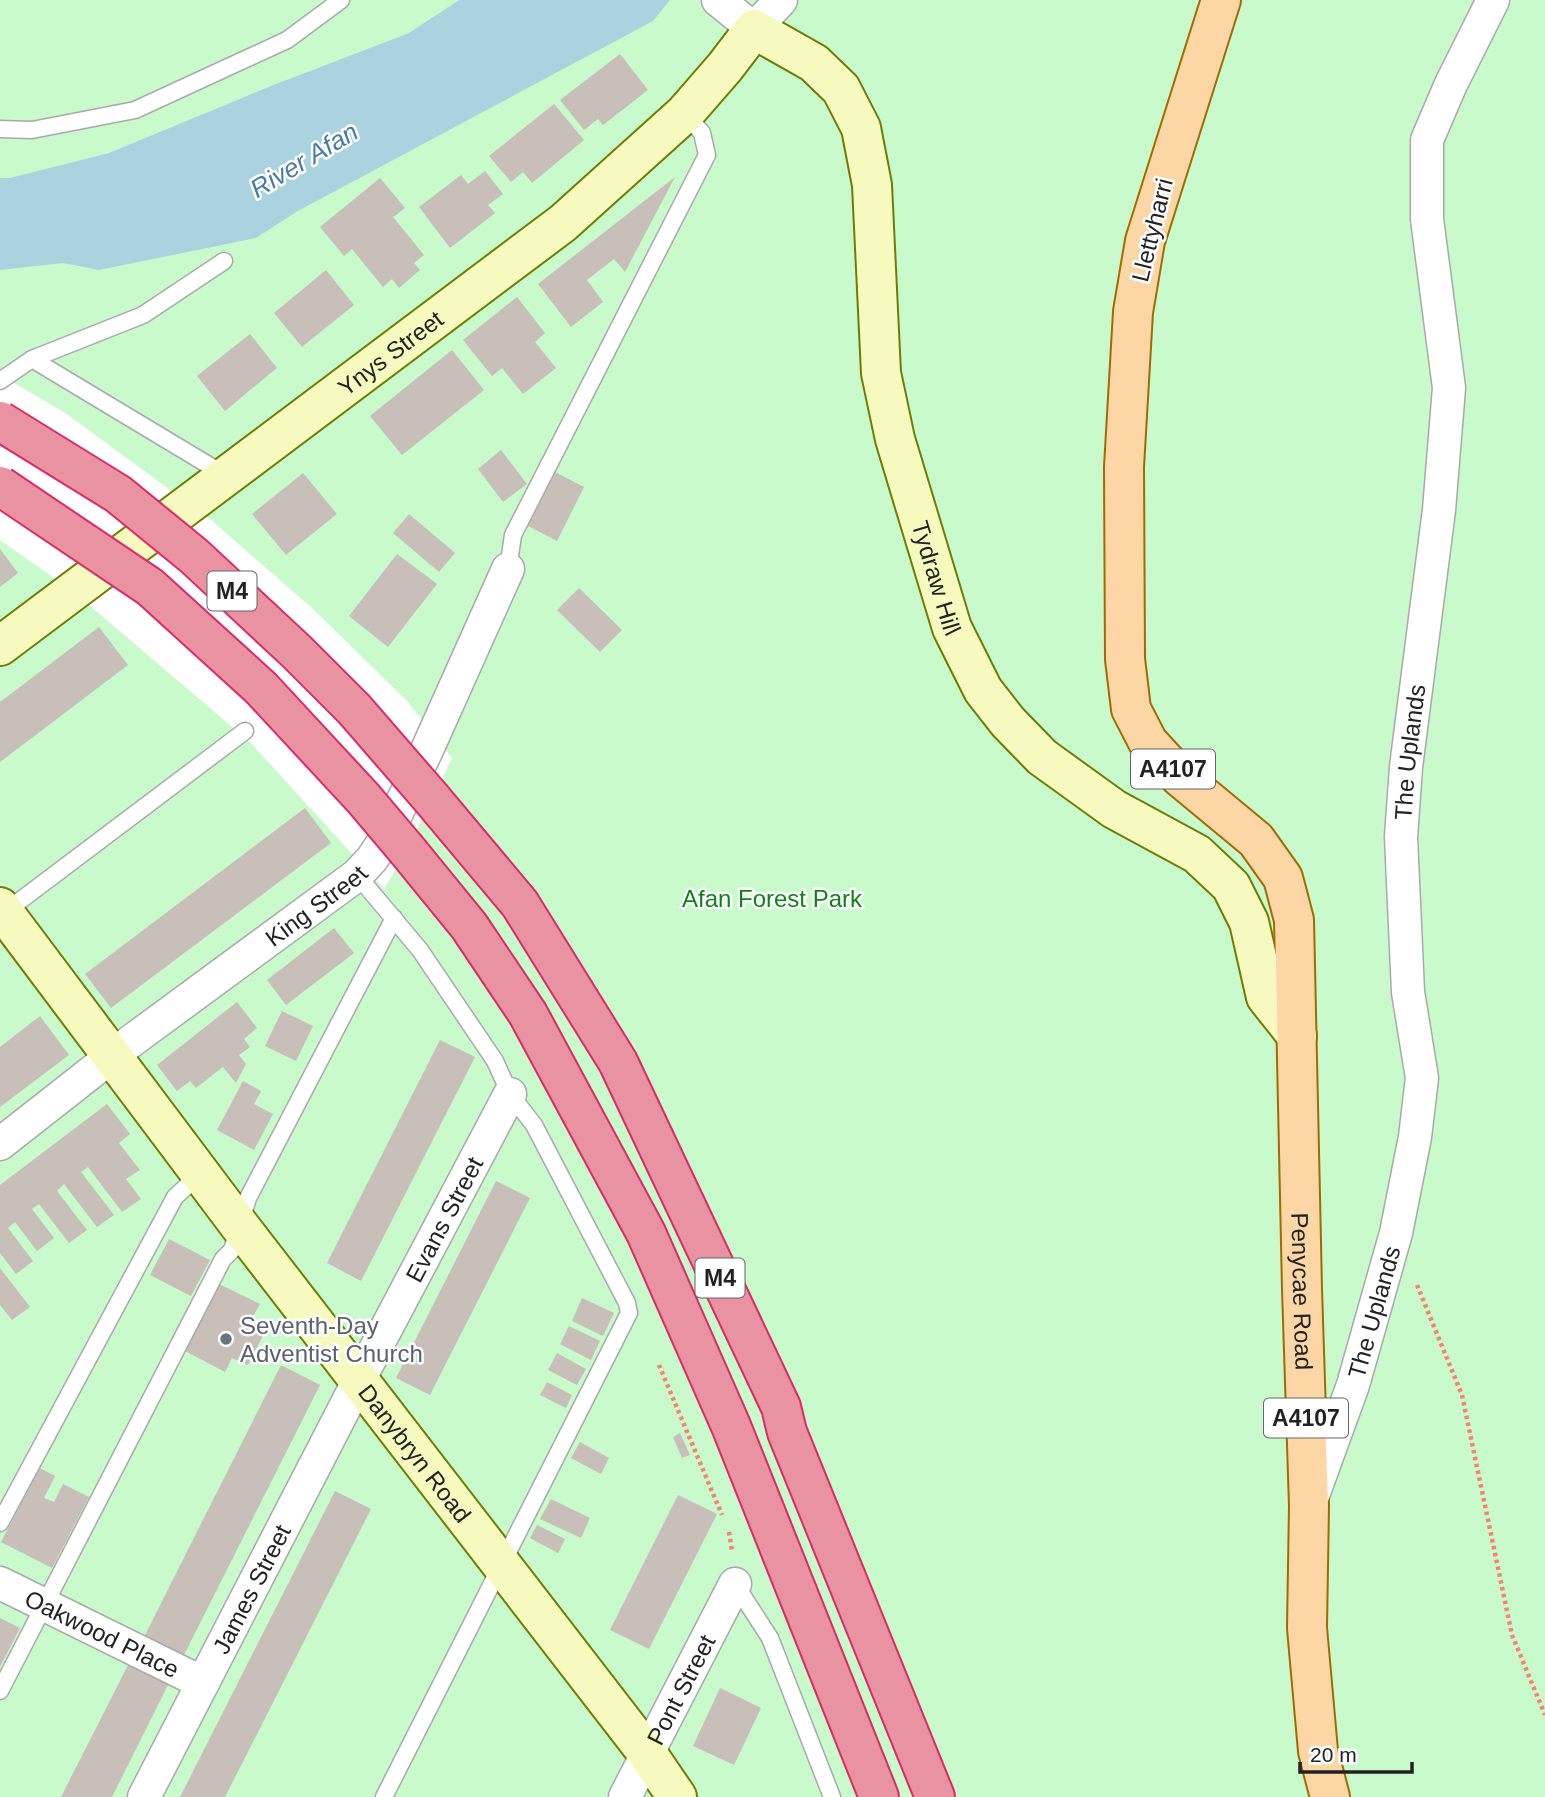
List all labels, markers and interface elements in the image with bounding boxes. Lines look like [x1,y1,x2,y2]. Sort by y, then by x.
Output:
water label: River Afan [245,116,363,204]
street label: Llettyharri [1126,176,1178,284]
street label: Ynys Street [332,305,448,401]
street label: Tydraw Hill [907,517,967,639]
road number: M4 [208,572,256,610]
street label: The Uplands [1389,683,1430,821]
road number: A4107 [1131,750,1215,789]
street label: King Street [260,859,373,951]
park label: Afan Forest Park [682,885,863,912]
street label: Evans Street [400,1152,488,1286]
street label: Penycae Road [1287,1212,1318,1370]
street label: The Uplands [1342,1243,1405,1381]
road number: M4 [696,1259,744,1298]
place label: Seventh-Day Adventist Church [240,1312,423,1367]
marker: Seventh-Day Adventist Church [218,1331,234,1347]
street label: Danybryn Road [354,1379,477,1527]
road number: A4107 [1264,1399,1348,1438]
street label: James Street [207,1520,296,1658]
street label: Oakwood Place [21,1584,184,1683]
street label: Pont Street [641,1630,720,1749]
scale bar [1300,1730,1412,1774]
text: 20 m [1310,1743,1357,1766]

